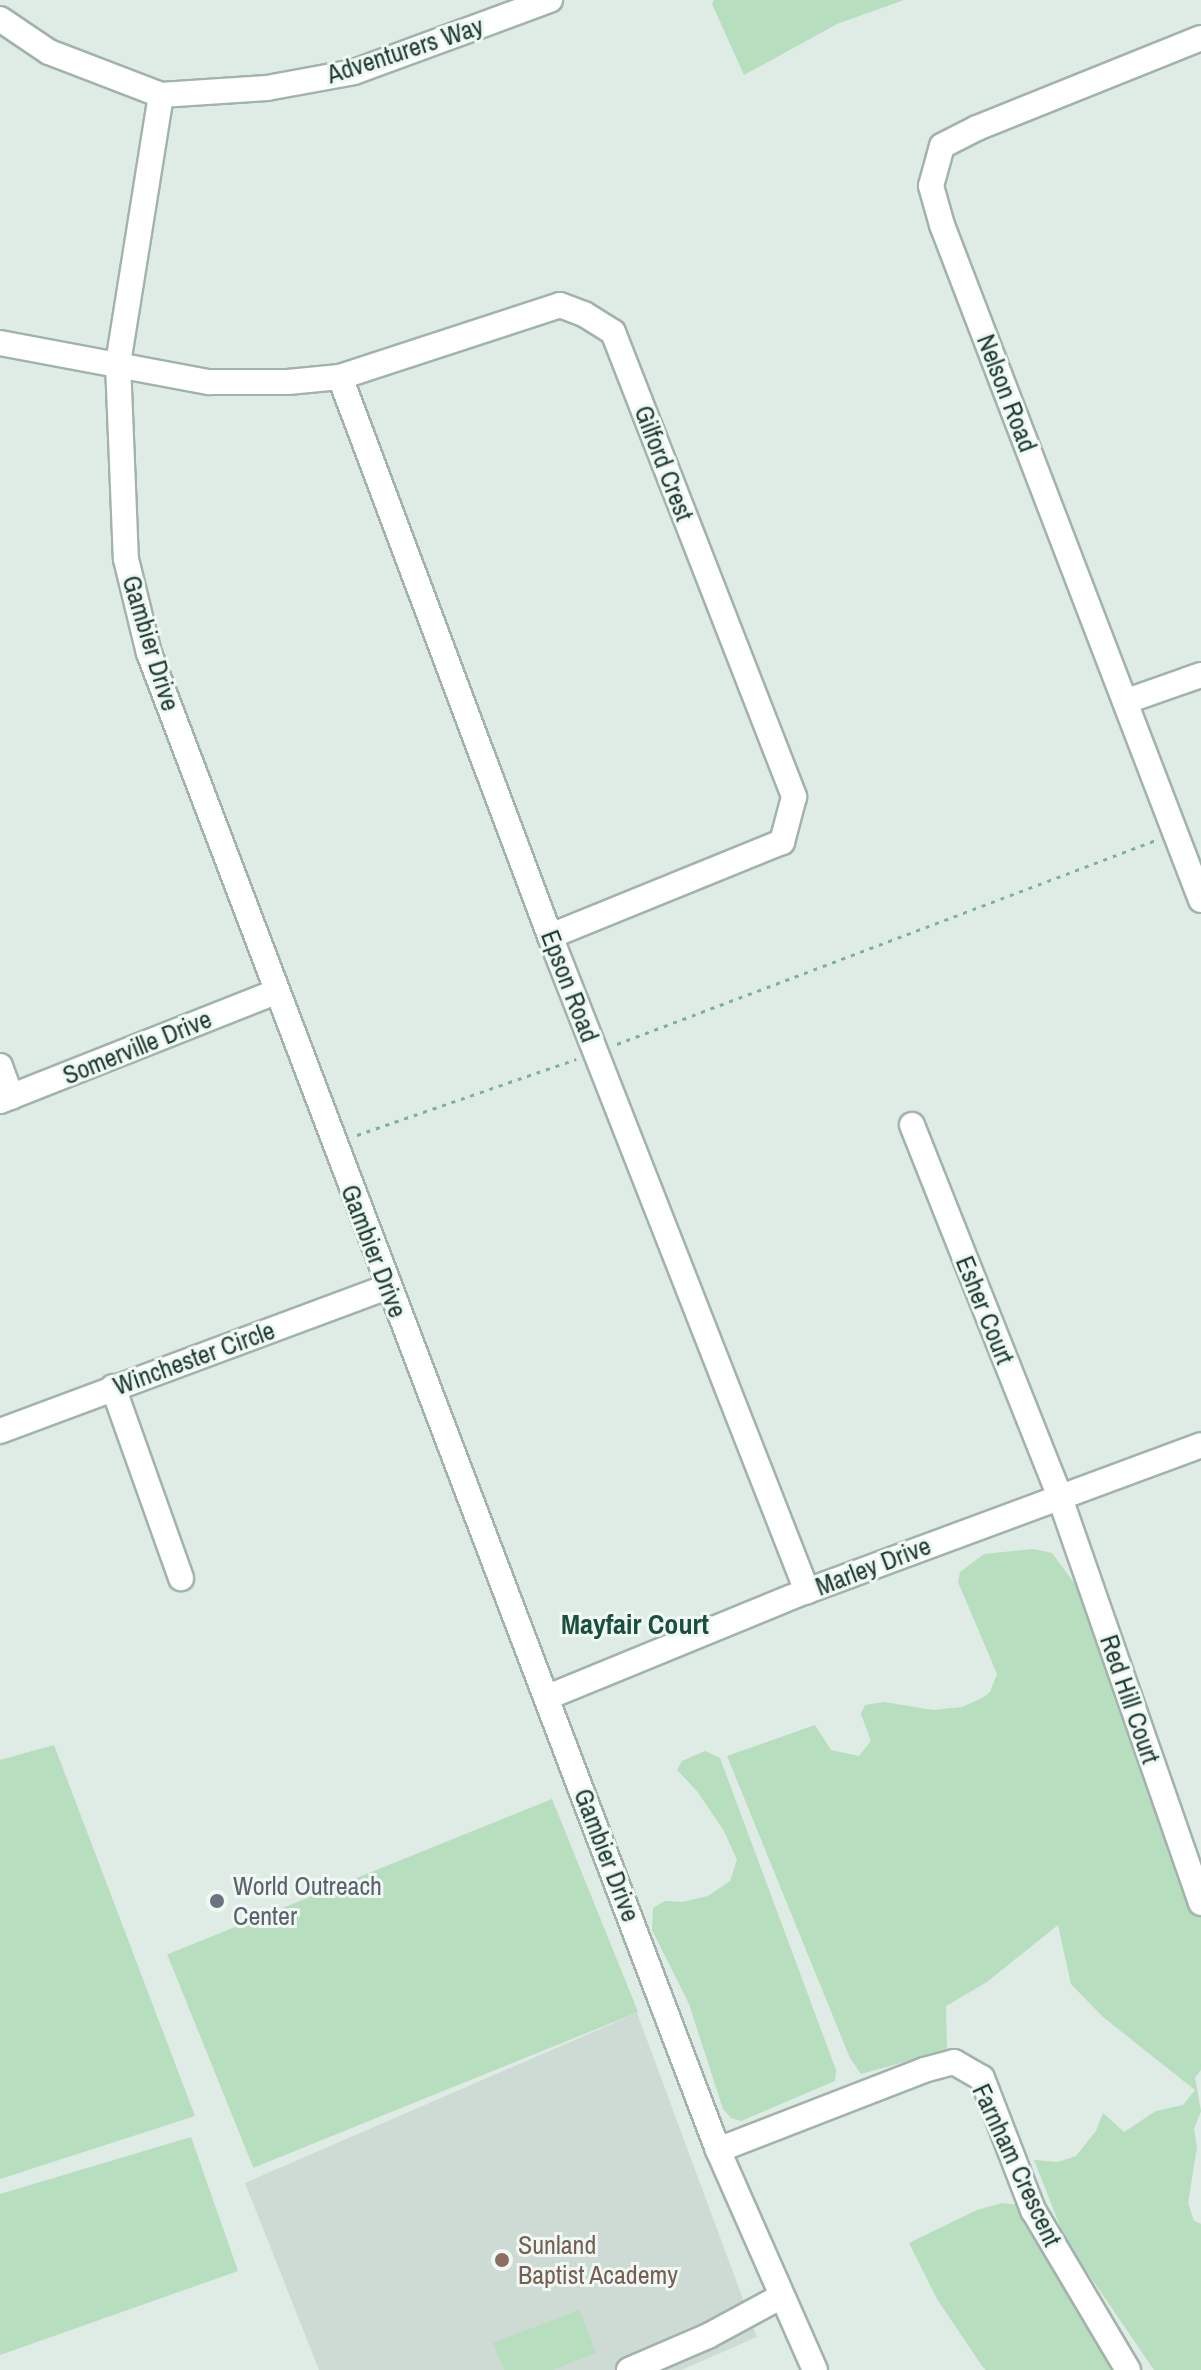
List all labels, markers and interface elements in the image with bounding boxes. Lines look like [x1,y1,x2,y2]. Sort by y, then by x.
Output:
street label: Adventurers Way [323,10,487,90]
street label: Nelson Road [970,330,1044,456]
street label: Gilford Crest [628,401,700,525]
street label: Gambier Drive [116,572,186,714]
street label: Epson Road [534,926,606,1046]
street label: Somerville Drive [58,1003,216,1091]
street label: Gambier Drive [334,1180,414,1322]
street label: Esher Court [949,1251,1021,1369]
street label: Winchester Circle [109,1314,279,1402]
street label: Marley Drive [811,1530,935,1602]
district label: Mayfair Court [561,1607,709,1641]
street label: Red Hill Court [1093,1631,1167,1767]
street label: Gambier Drive [567,1784,647,1926]
place label: World Outreach Center [233,1870,382,1932]
marker: World Outreach Center [208,1892,226,1910]
street label: Farnham Crescent [966,2079,1068,2251]
place label: Sunland Baptist Academy [518,2229,679,2290]
marker: Sunland Baptist Academy [493,2251,511,2269]

